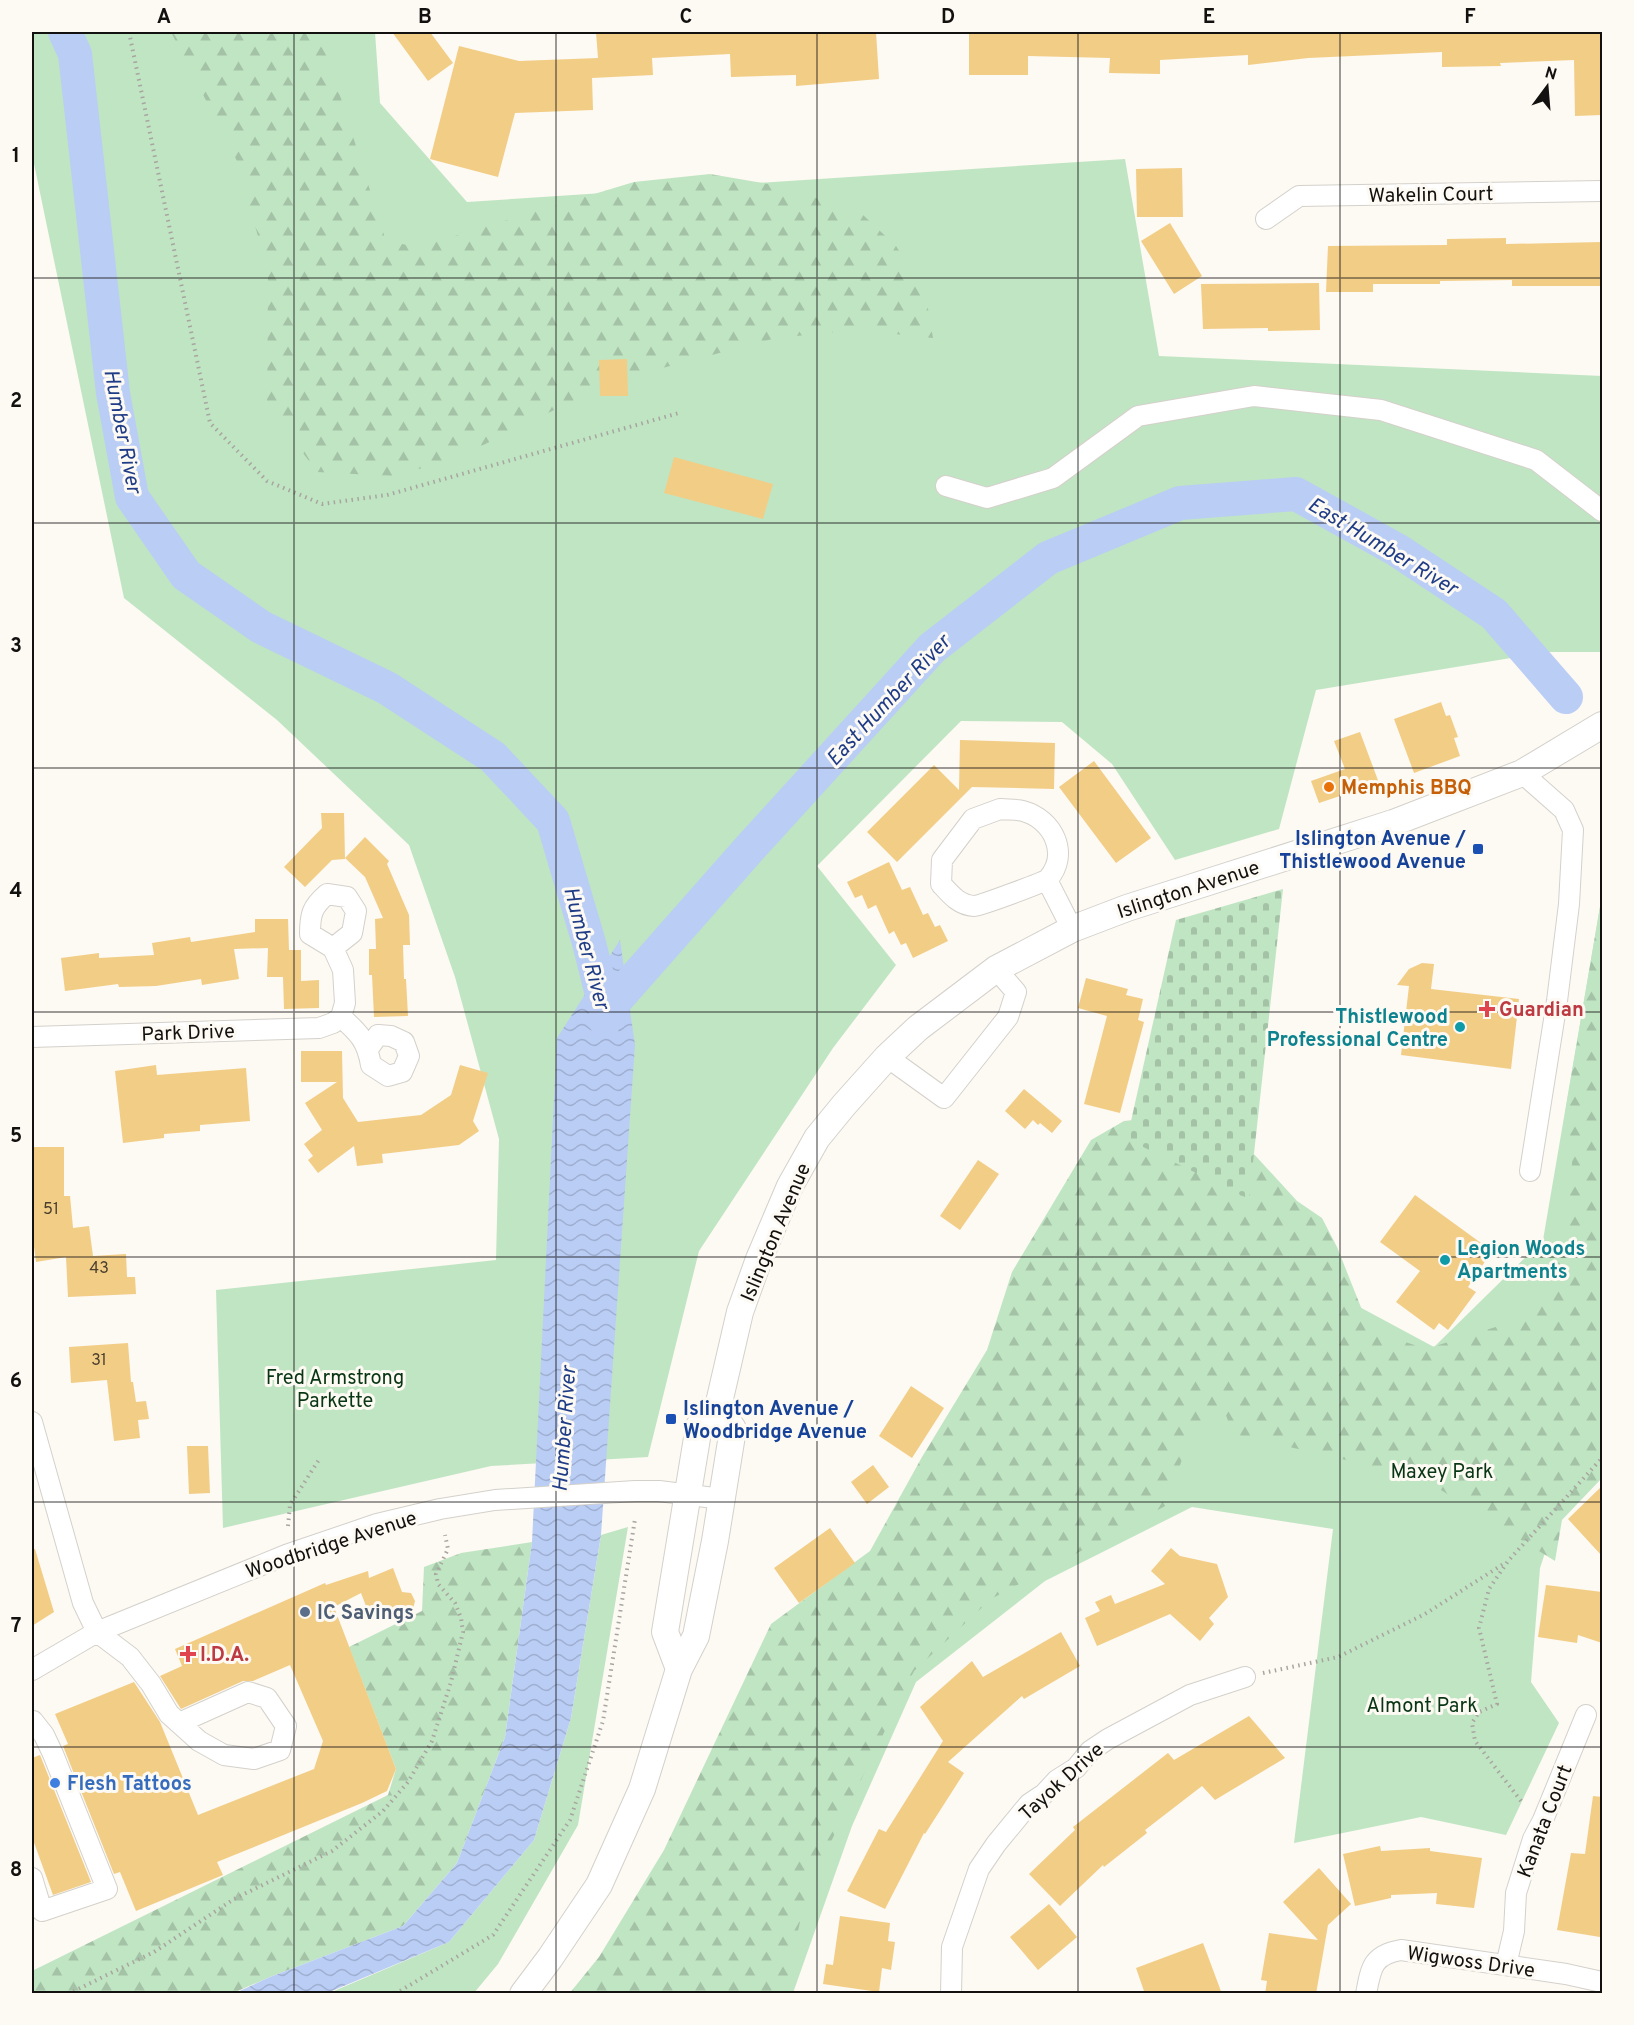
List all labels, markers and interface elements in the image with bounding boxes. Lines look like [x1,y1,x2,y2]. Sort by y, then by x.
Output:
text: A [157,5,171,31]
text: B [418,5,432,31]
text: C [680,5,692,31]
text: D [941,5,955,31]
text: E [1203,5,1215,31]
text: F [1464,5,1476,31]
north arrow [1517,57,1577,117]
text: N [1542,63,1559,86]
text: 1 [12,144,20,170]
street label: Wakelin Court [1368,182,1494,210]
water label: Humber River [96,367,147,498]
text: 2 [10,389,22,415]
water label: East Humber River [1302,492,1464,604]
water label: East Humber River [821,628,958,772]
text: 3 [10,634,22,660]
place label: Memphis BBQ [1341,776,1472,802]
marker: Memphis BBQ [1322,780,1336,794]
place label: Islington Avenue / Thistlewood Avenue [1279,827,1467,876]
marker: Islington Avenue / Thistlewood Avenue [1471,842,1485,856]
street label: Islington Avenue [1114,856,1263,926]
text: 4 [10,879,22,905]
water label: Humber River [556,884,615,1015]
place label: Guardian [1499,998,1584,1024]
marker: Guardian [1480,1002,1494,1016]
place label: Thistlewood Professional Centre [1267,1005,1448,1054]
street label: Park Drive [141,1019,235,1049]
marker: Thistlewood Professional Centre [1453,1020,1467,1034]
text: 5 [10,1124,22,1150]
street label: Islington Avenue [736,1159,818,1306]
house number: 51 [43,1200,59,1220]
place label: Legion Woods Apartments [1457,1237,1585,1286]
marker: Legion Woods Apartments [1438,1253,1452,1267]
house number: 43 [89,1259,109,1279]
house number: 31 [91,1351,107,1371]
water label: Humber River [548,1363,583,1493]
park label: Fred Armstrong Parkette [266,1366,404,1415]
text: 6 [10,1369,22,1395]
place label: Islington Avenue / Woodbridge Avenue [683,1397,867,1446]
marker: Islington Avenue / Woodbridge Avenue [664,1412,678,1426]
park label: Maxey Park [1391,1460,1493,1486]
street label: Woodbridge Avenue [243,1506,420,1586]
place label: IC Savings [317,1601,414,1627]
marker: IC Savings [298,1605,312,1619]
text: 7 [11,1614,21,1640]
place label: I.D.A. [200,1643,249,1669]
marker: I.D.A. [181,1647,195,1661]
park label: Almont Park [1366,1694,1478,1720]
street label: Tayok Drive [1015,1738,1110,1827]
street label: Kanata Court [1512,1761,1579,1882]
place label: Flesh Tattoos [67,1772,192,1798]
marker: Flesh Tattoos [48,1776,62,1790]
text: 8 [10,1858,22,1884]
street label: Wigwoss Drive [1405,1941,1536,1985]

